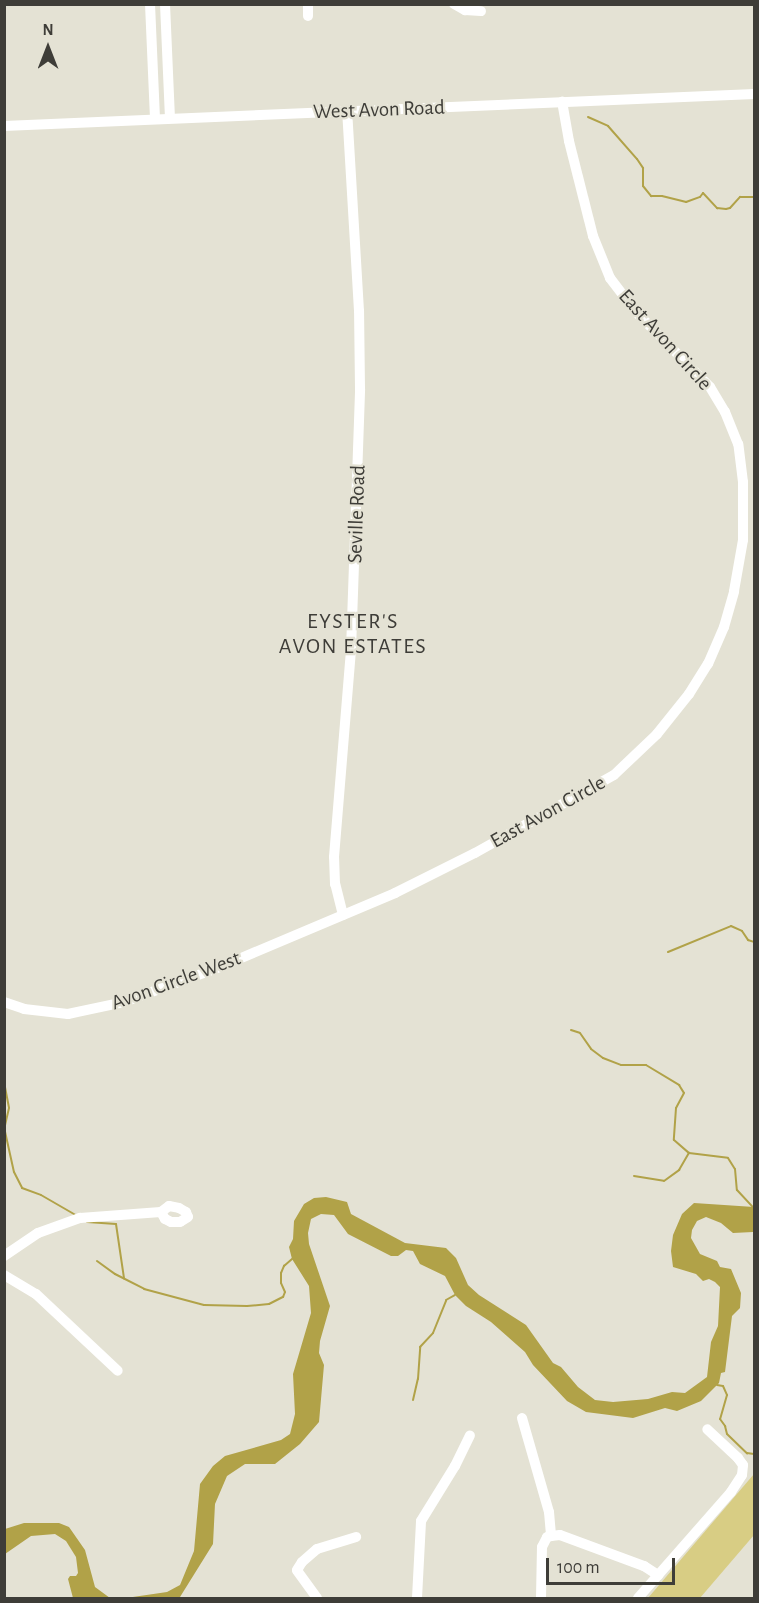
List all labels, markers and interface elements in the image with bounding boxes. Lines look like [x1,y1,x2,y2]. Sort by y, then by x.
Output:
north arrow [18,18,78,78]
text: N [42,22,54,38]
street label: West Avon Road [313,95,445,125]
street label: East Avon Circle [613,284,717,396]
street label: Seville Road [343,464,371,564]
district label: EYSTER'S AVON ESTATES [279,608,427,660]
street label: East Avon Circle [486,770,610,854]
street label: Avon Circle West [108,946,244,1016]
scale bar [549,1546,678,1584]
text: 100 m [557,1559,600,1577]

